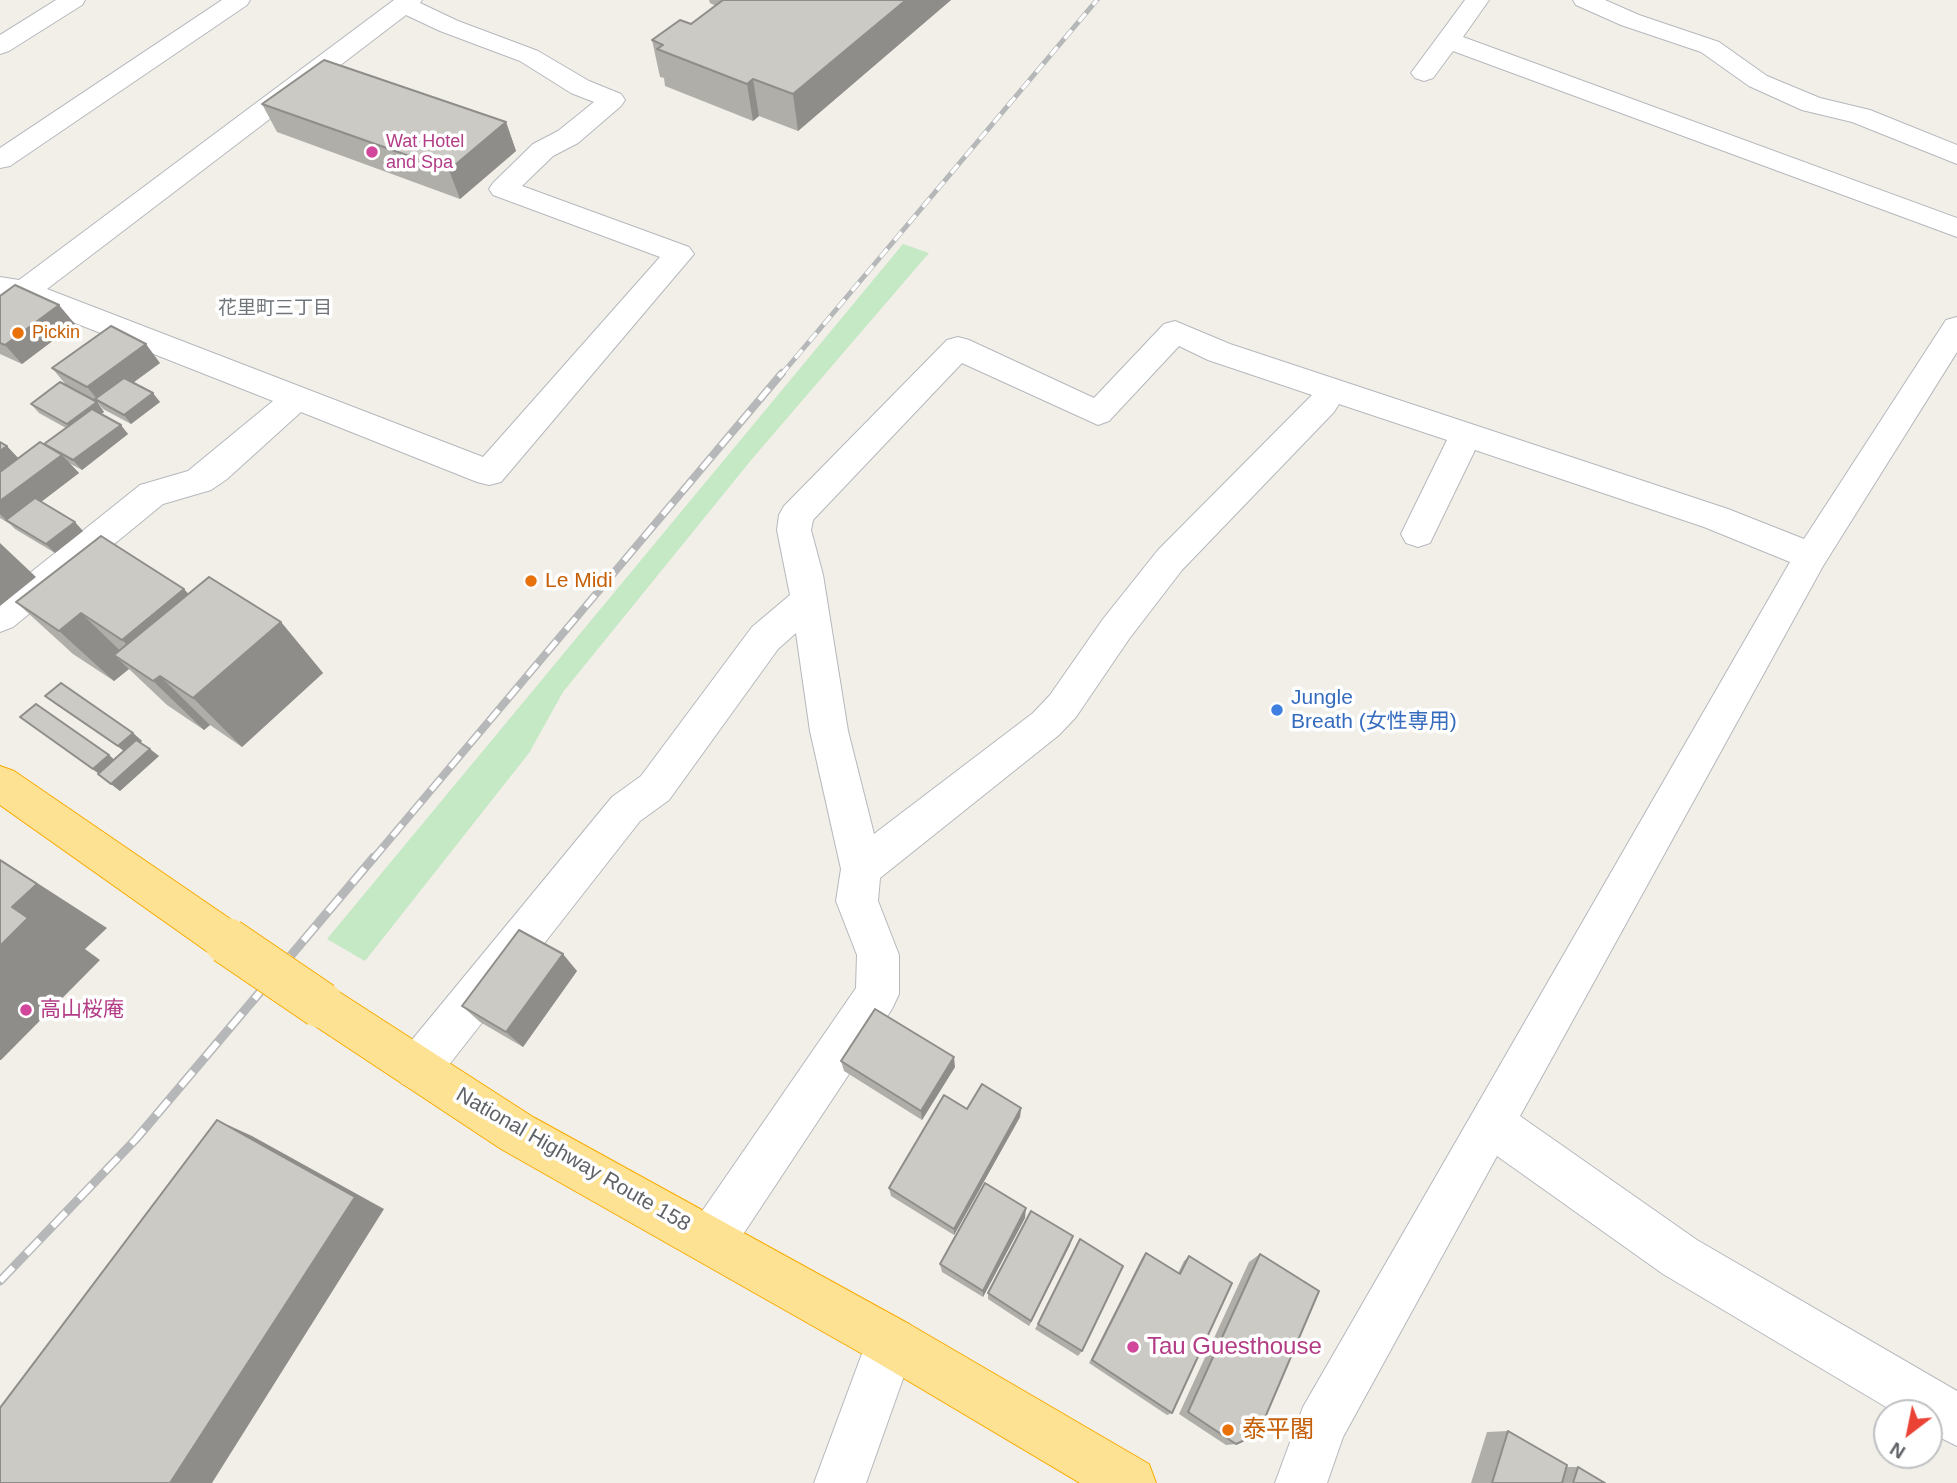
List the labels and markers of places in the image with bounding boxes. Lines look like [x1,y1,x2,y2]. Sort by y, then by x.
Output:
place label: Wat Hotel and Spa [386,131,464,174]
marker: Wat Hotel and Spa [364,144,380,160]
place label: Pickin [32,322,80,344]
marker: Pickin [10,325,26,341]
place label: Le Midi [545,568,613,594]
marker: Le Midi [523,573,539,589]
place label: Jungle Breath (女性専用) [1291,685,1457,735]
marker: Jungle Breath (女性専用) [1269,702,1285,718]
place label: 高山桜庵 [40,997,124,1023]
marker: 高山桜庵 [18,1002,34,1018]
place label: Tau Guesthouse [1147,1333,1322,1361]
marker: Tau Guesthouse [1125,1339,1141,1355]
place label: 泰平閣 [1242,1416,1314,1444]
marker: 泰平閣 [1220,1422,1236,1438]

